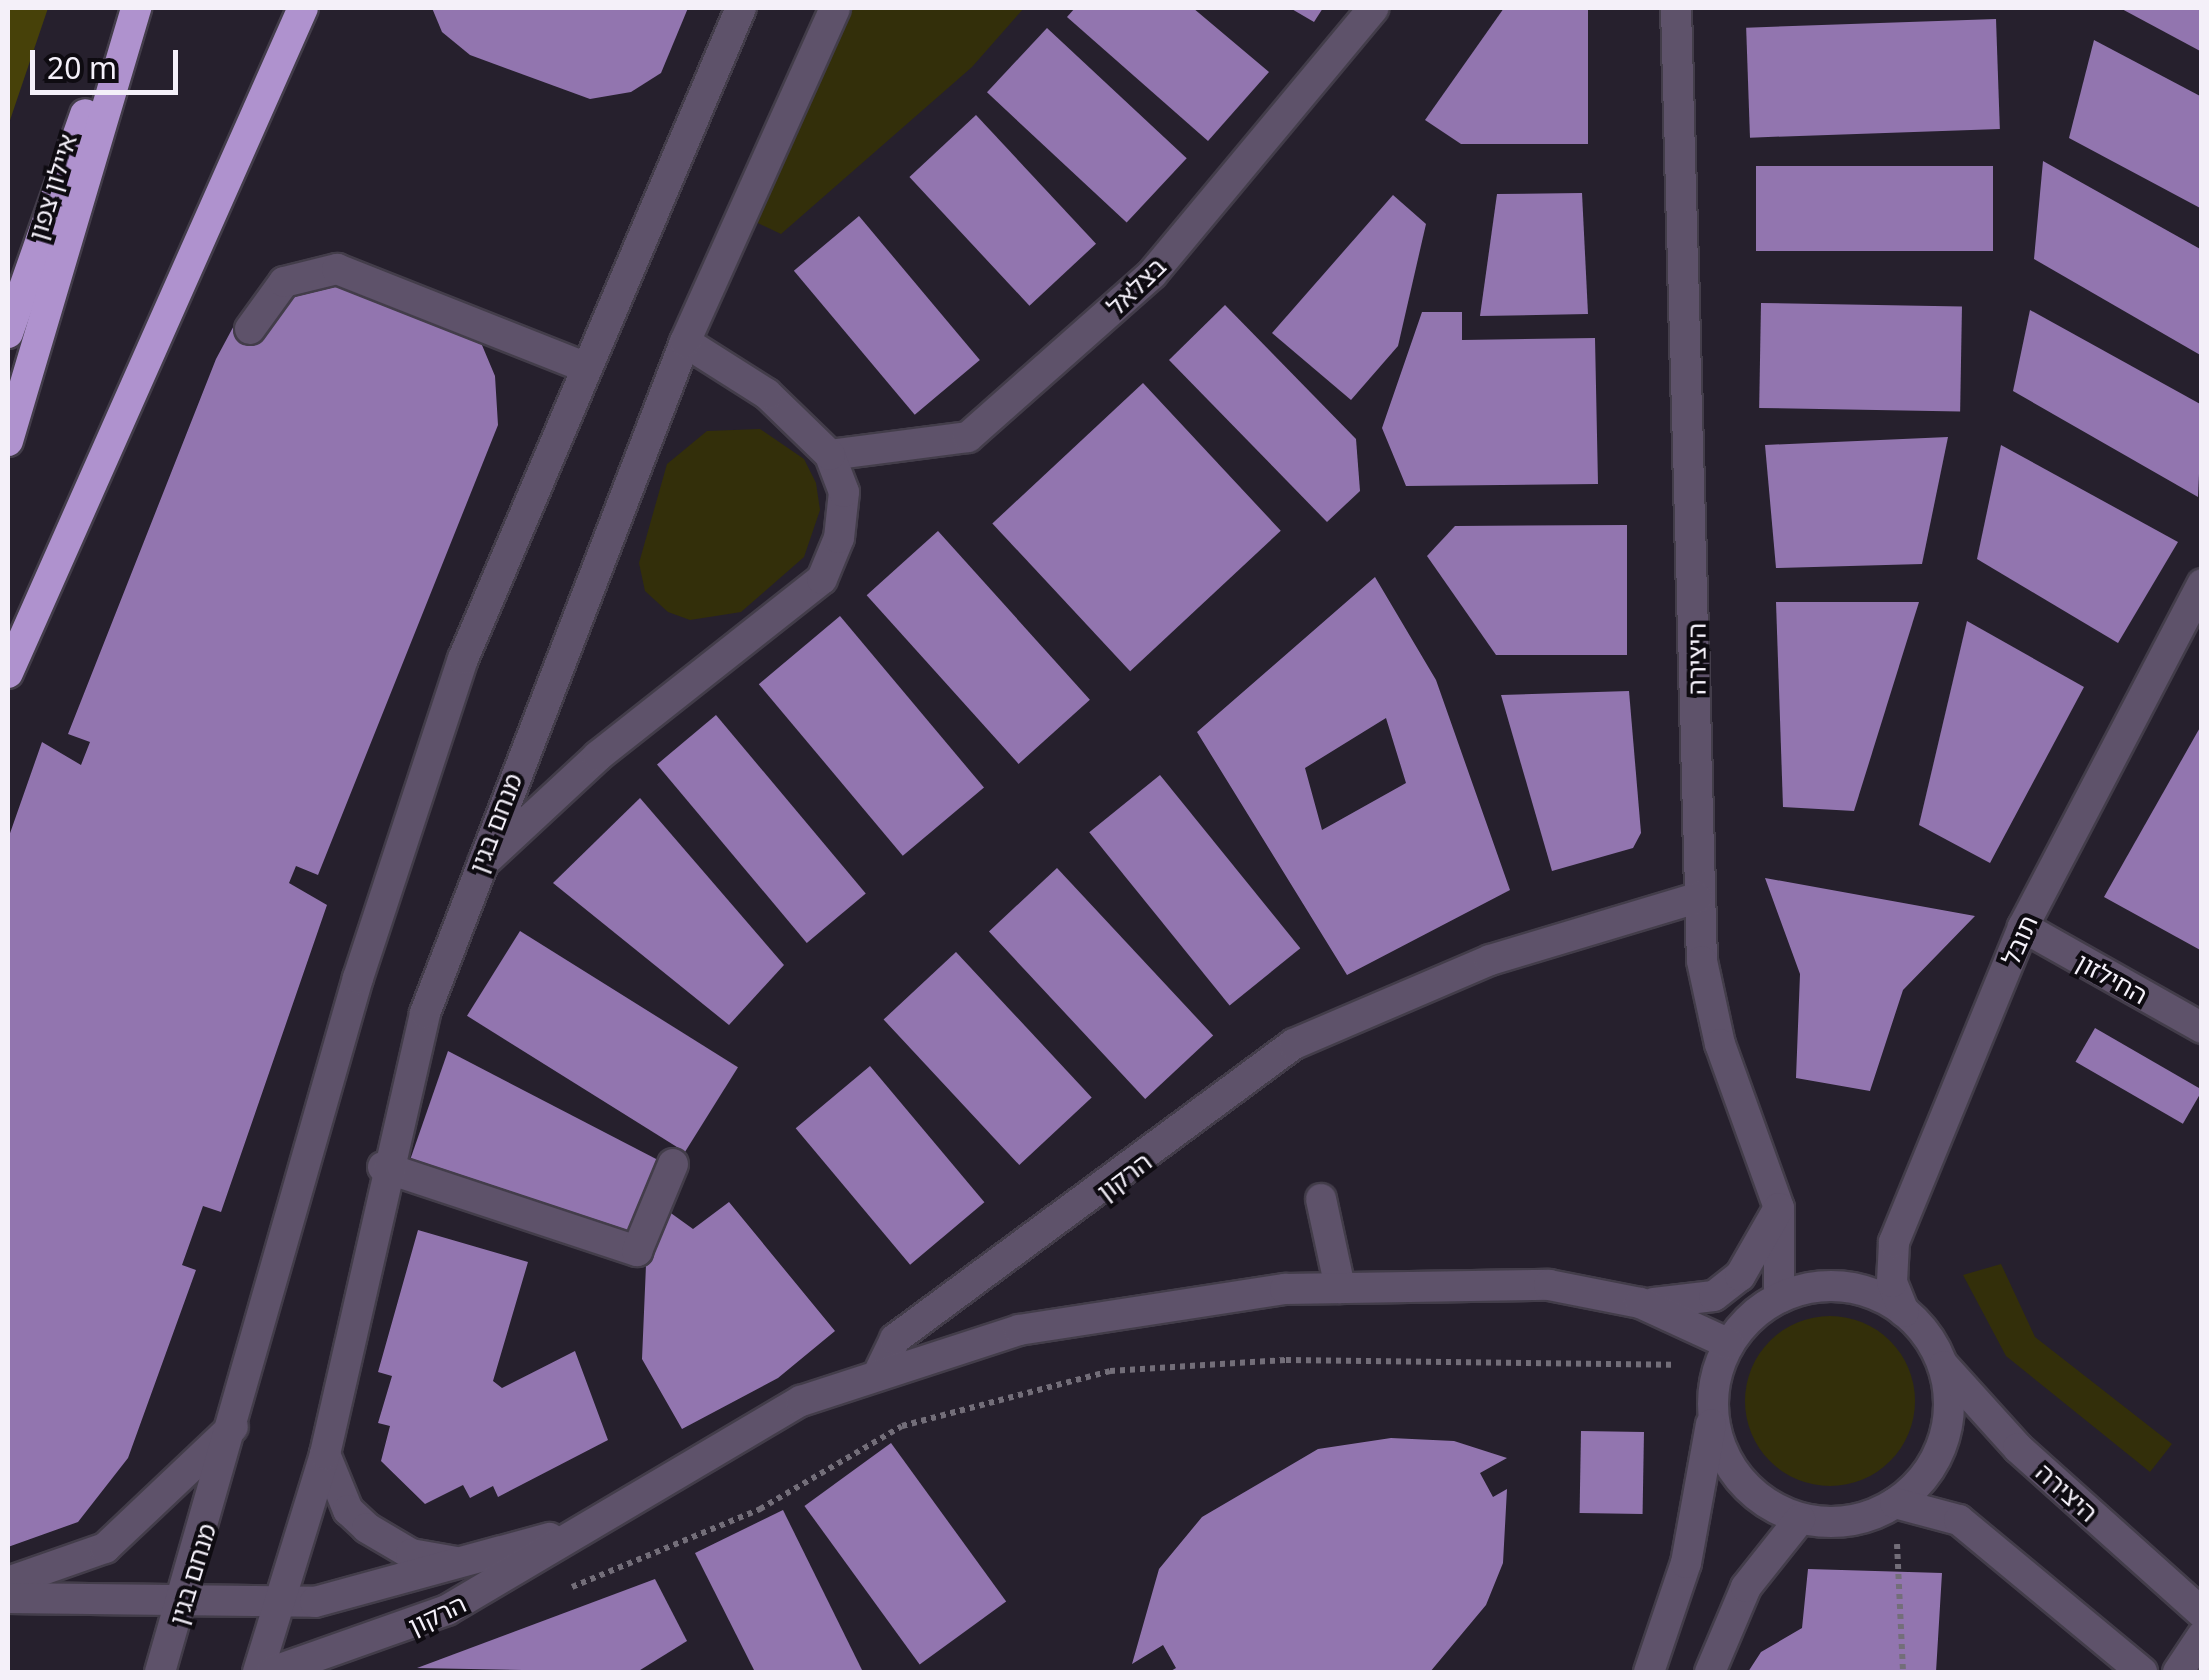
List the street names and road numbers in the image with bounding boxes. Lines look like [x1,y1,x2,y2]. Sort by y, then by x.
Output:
street label: איילון צפון [22,130,82,244]
street label: בצלאל [1100,251,1172,321]
street label: היצירה [1681,623,1711,695]
street label: מנחם בגין [462,769,528,877]
street label: תובל [1995,910,2043,970]
street label: החילזון [2071,946,2153,1010]
street label: הרקון [1091,1146,1157,1206]
street label: היצירה [2030,1457,2104,1527]
street label: מנחם בגין [162,1520,222,1628]
street label: הרקון [403,1588,471,1640]

